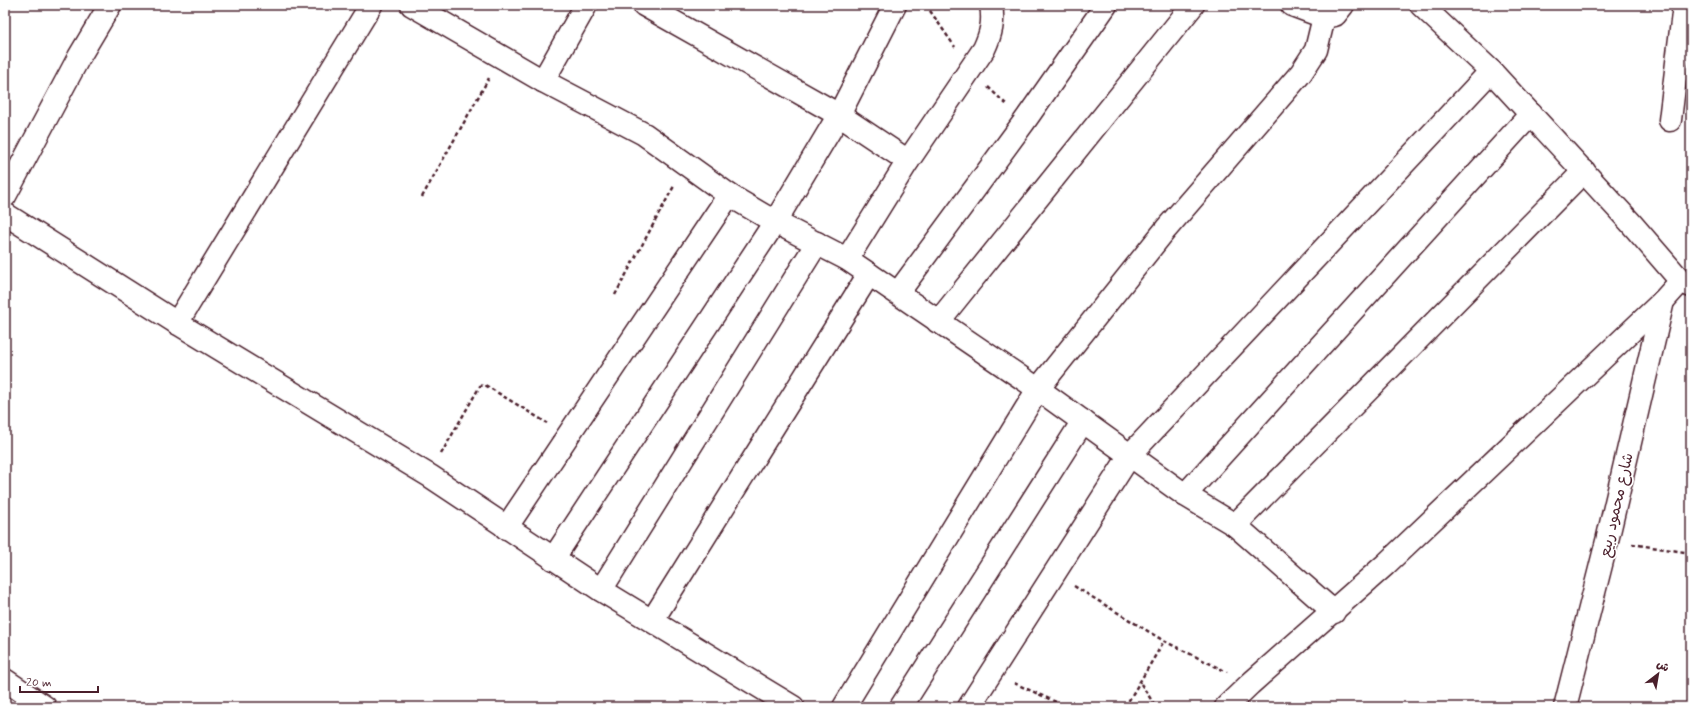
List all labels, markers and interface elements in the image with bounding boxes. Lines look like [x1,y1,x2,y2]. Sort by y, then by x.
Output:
street label: شارع محمود ربيع [1595,451,1639,559]
north arrow [1638,654,1678,694]
text: ش [1654,657,1671,675]
scale bar [20,668,98,694]
text: 20 m [26,675,52,691]

